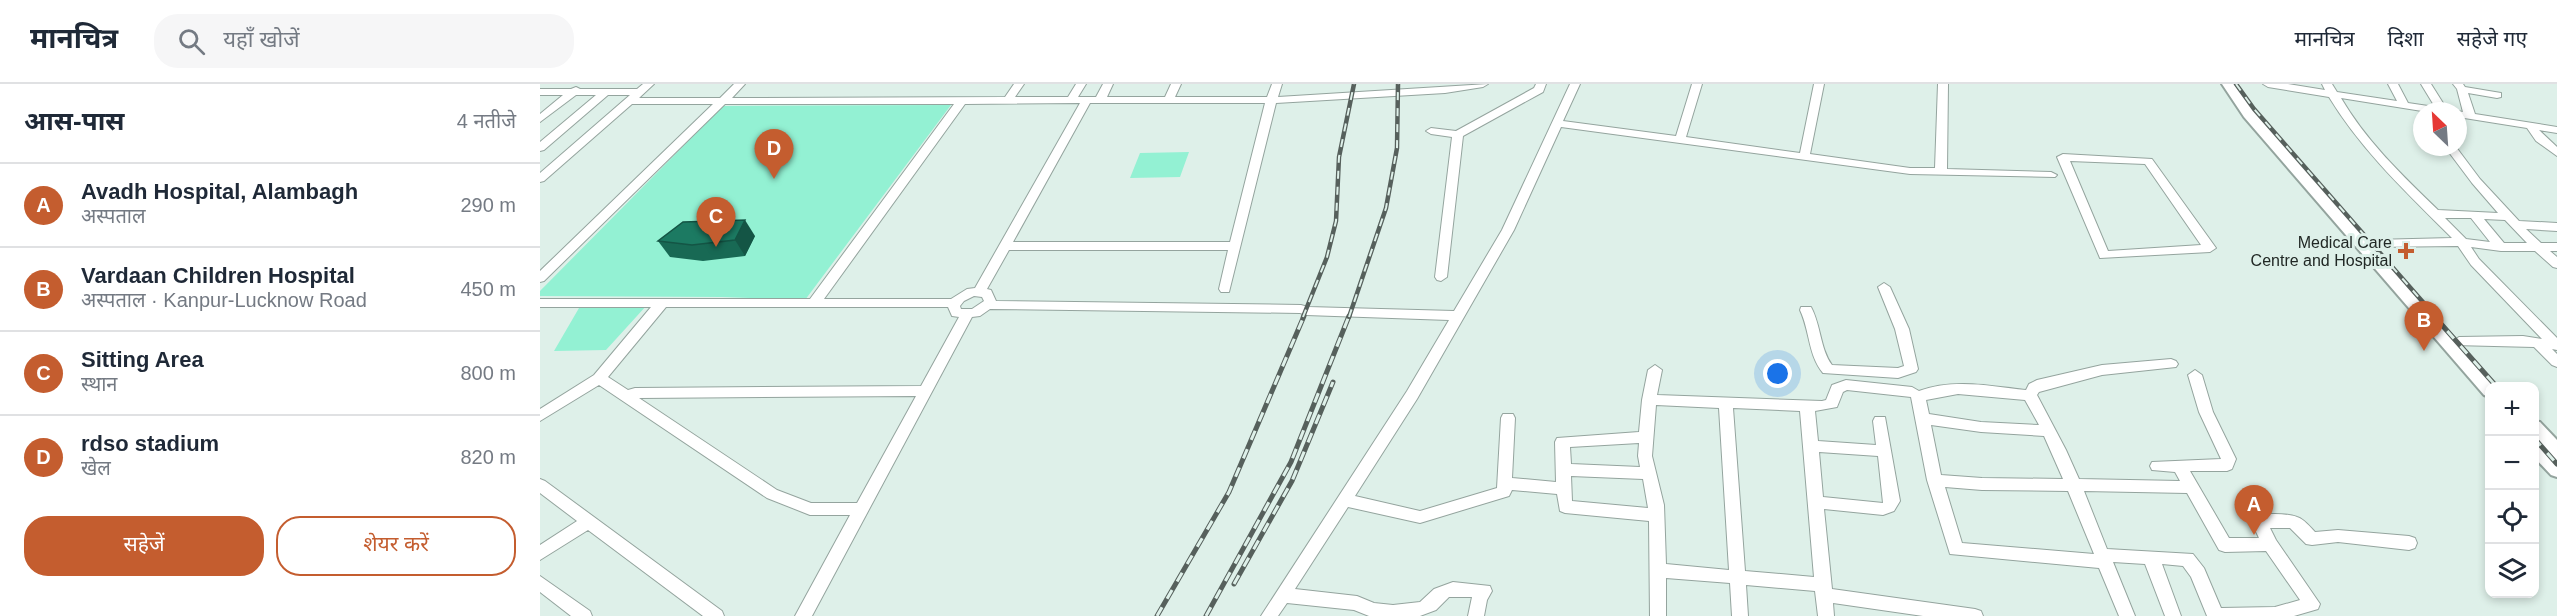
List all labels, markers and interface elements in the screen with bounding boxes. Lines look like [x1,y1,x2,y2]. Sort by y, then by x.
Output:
search box [154,14,574,68]
text: मानचित्र [30,23,118,54]
icon: search [175,25,208,58]
text: यहाँ खोजें [223,27,300,52]
text: मानचित्र [2294,27,2354,50]
text: दिशा [2387,27,2424,50]
text: सहेजे गए [2457,27,2527,50]
north arrow [2413,102,2467,156]
text: आस-पास [24,106,124,136]
text: 4 नतीजे [457,110,516,132]
pin: D [754,130,794,179]
text: Avadh Hospital, Alambagh [81,179,358,204]
text: A [36,194,51,216]
text: 290 m [460,194,516,216]
pin: C [696,198,735,247]
text: अस्पताल [81,205,146,227]
place label: Medical Care Centre and Hospital [2251,234,2392,269]
marker: Medical Care Centre and Hospital [2397,242,2415,260]
text: Vardaan Children Hospital [81,263,355,288]
text: B [36,278,51,300]
text: 450 m [460,278,516,300]
text: अस्पताल · Kanpur-Lucknow Road [81,289,367,311]
pin: B [2404,302,2444,351]
text: Sitting Area [81,347,204,372]
your location [1763,359,1792,388]
text: C [36,362,51,384]
text: 800 m [460,362,516,384]
text: स्थान [81,373,117,395]
map controls [2485,382,2539,598]
button: + [2485,382,2539,436]
text: rdso stadium [81,431,219,456]
button: − [2485,436,2539,490]
text: D [36,446,51,468]
text: 820 m [460,446,516,468]
text: खेल [81,457,111,479]
pin: A [2234,486,2274,535]
button: locate [2485,490,2539,544]
button: सहेजें [24,516,264,576]
button: शेयर करें [276,516,516,576]
button: layers [2485,544,2539,598]

